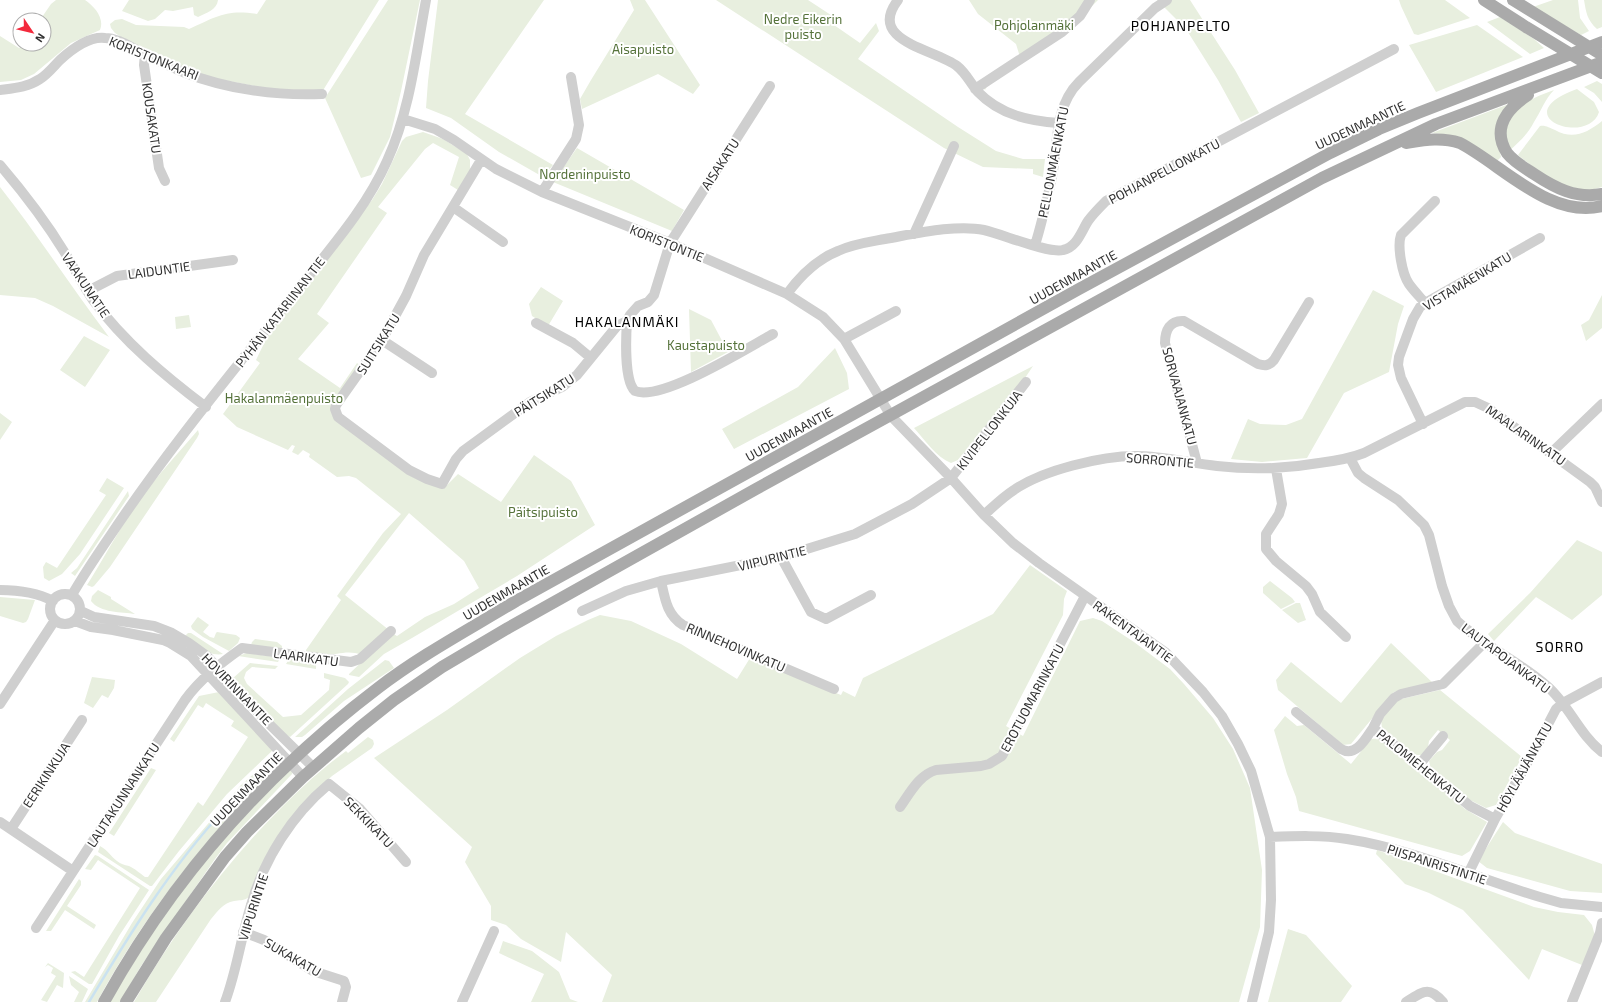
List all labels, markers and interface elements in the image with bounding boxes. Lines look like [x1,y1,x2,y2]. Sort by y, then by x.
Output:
park label: Nedre Eikerin puisto [764,11,842,42]
north arrow [12,12,52,52]
park label: Pohjolanmäki [994,17,1074,33]
district label: POHJANPELTO [1131,17,1231,34]
text: N [33,31,48,45]
street label: KORISTONKAARI [107,33,201,83]
park label: Aisapuisto [612,41,674,57]
street label: KOUSAKATU [139,82,165,154]
street label: UUDENMAANTIE [1312,97,1408,153]
street label: PELLONMÄENKATU [1034,105,1072,219]
street label: AISAKATU [697,135,743,193]
street label: POHJANPELLONKATU [1106,135,1222,207]
park label: Nordeninpuisto [539,166,631,182]
street label: KORISTONTIE [628,221,706,265]
street label: UUDENMAANTIE [1027,246,1119,308]
street label: VISTAMÄENKATU [1420,248,1514,314]
street label: VAAKUNATIE [58,250,114,320]
street label: PYHÄN KATARIINAN TIE [232,254,328,370]
street label: LAIDUNTIE [127,258,191,282]
street label: SUITSIKATU [353,311,403,377]
district label: HAKALANMÄKI [575,313,679,330]
park label: Kaustapuisto [667,337,745,353]
street label: SORVAAJANKATU [1159,345,1201,447]
street label: PÄITSIKATU [511,370,577,420]
street label: KIVIPELLONKUJA [953,387,1025,473]
park label: Hakalanmäenpuisto [225,390,343,406]
street label: MAALARINKATU [1483,401,1569,469]
street label: UUDENMAANTIE [743,403,835,465]
street label: SORRONTIE [1125,449,1195,471]
park label: Päitsipuisto [508,504,578,520]
street label: VIIPURINTIE [736,542,808,574]
street label: UUDENMAANTIE [460,561,552,623]
street label: RAKENTAJANTIE [1090,597,1176,665]
street label: RINNEHOVINKATU [684,619,788,675]
street label: LAUTAPOJANKATU [1458,619,1554,697]
district label: SORRO [1536,638,1584,655]
street label: EROTUOMARINKATU [997,641,1067,755]
street label: LAARIKATU [272,645,340,669]
street label: HOVIRINNANTIE [199,650,275,728]
street label: HÖYLÄÄJÄNKATU [1493,719,1555,815]
street label: PALOMIEHENKATU [1374,726,1468,806]
street label: EERIKINKUJA [19,739,73,811]
street label: LAUTAKUNNANKATU [83,740,163,850]
street label: UUDENMAANTIE [206,748,286,830]
street label: SEKKIKATU [341,793,397,851]
street label: PIISPANRISTINTIE [1385,840,1489,888]
street label: VIIPURINTIE [235,871,271,943]
street label: SUKAKATU [262,934,324,980]

